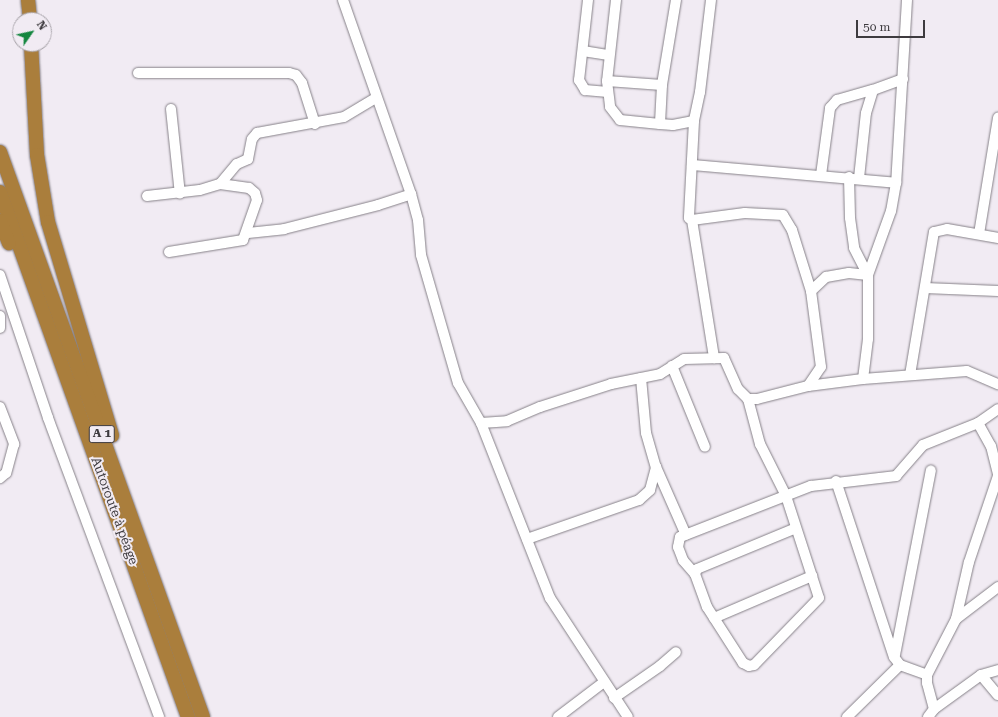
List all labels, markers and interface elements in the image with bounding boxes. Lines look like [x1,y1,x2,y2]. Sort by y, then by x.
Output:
north arrow [12,12,52,52]
scale bar [858,12,927,38]
text: N [34,18,49,33]
text: 50 m [863,20,890,34]
road number: A 1 [88,424,116,444]
street label: Autoroute à péage [87,455,141,567]

